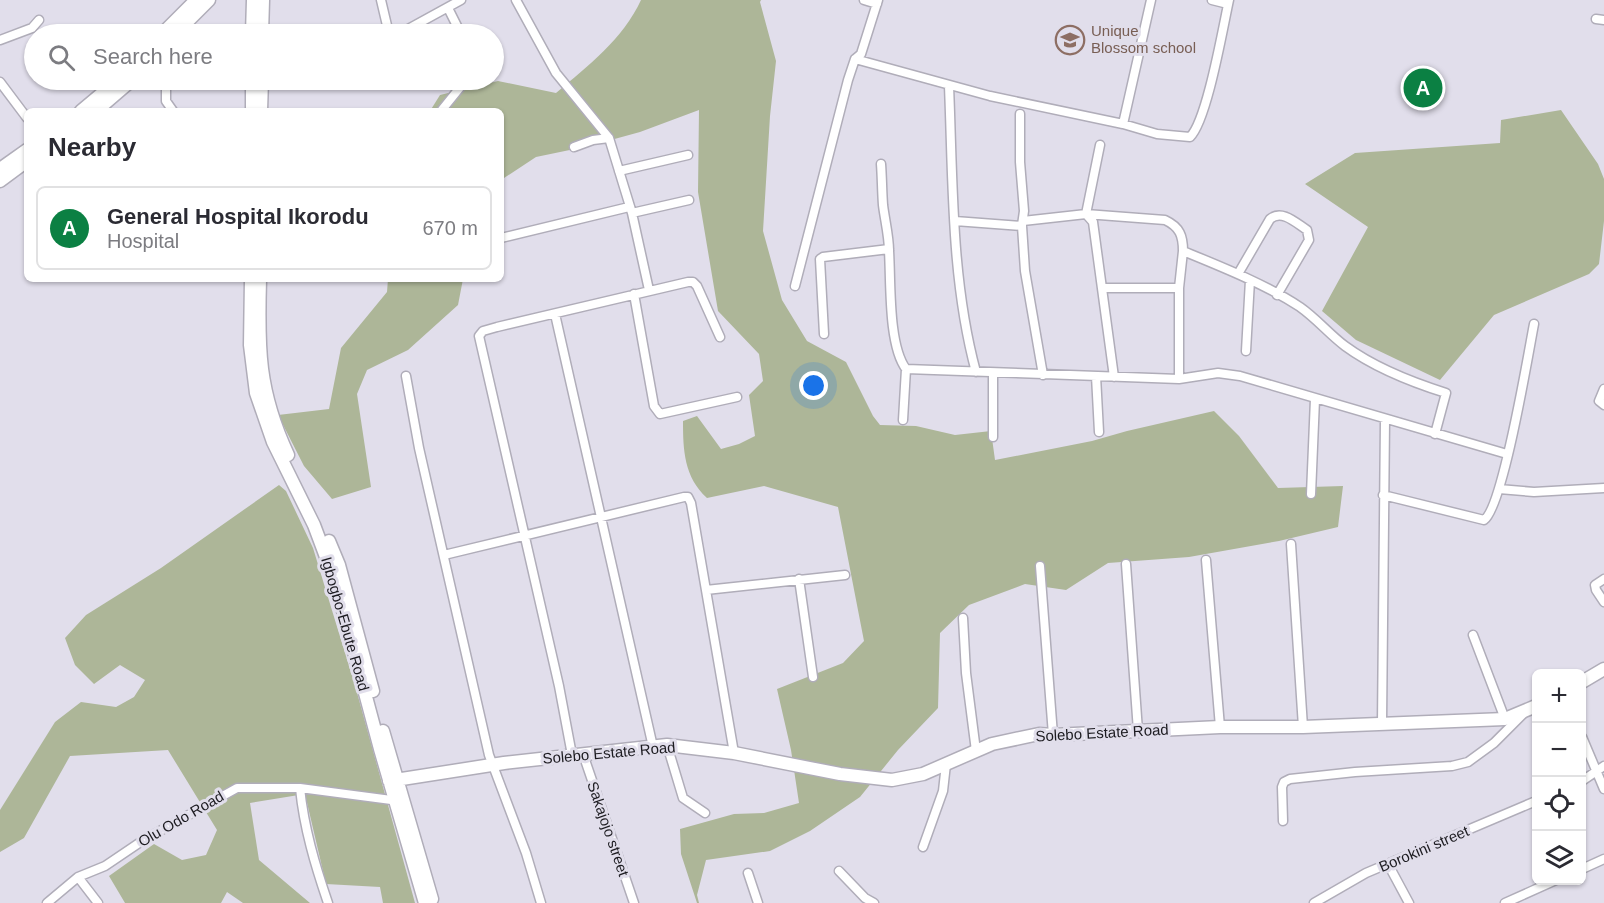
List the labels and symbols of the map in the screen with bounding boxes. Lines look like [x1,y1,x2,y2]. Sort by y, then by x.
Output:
place label: Unique Blossom school [1091,22,1196,56]
school or university icon: Unique Blossom school [1054,24,1086,56]
pin: A [1404,66,1442,110]
your location [799,371,828,400]
street label: Igbogbo-Ebute Road [318,555,373,693]
street label: Solebo Estate Road [1035,721,1169,744]
street label: Solebo Estate Road [542,738,676,767]
street label: Sakajojo street [584,779,633,879]
street label: Olu Odo Road [135,787,227,850]
street label: Borokini street [1376,822,1472,875]

